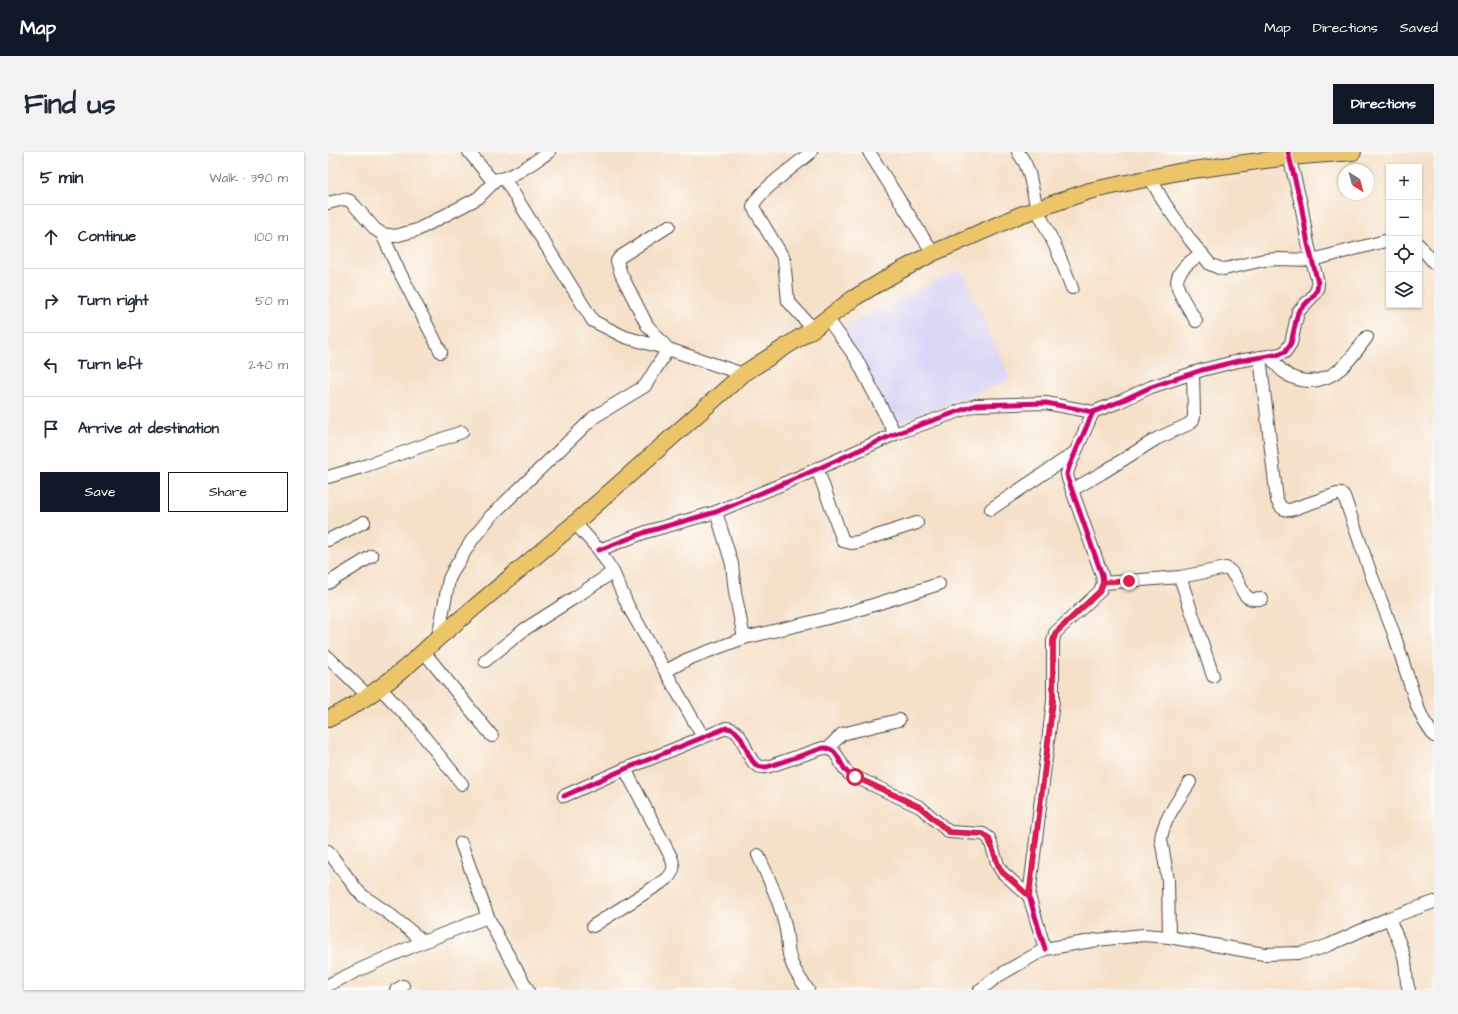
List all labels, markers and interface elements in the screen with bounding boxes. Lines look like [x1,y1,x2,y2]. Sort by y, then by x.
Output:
text: Map [20,15,56,42]
text: Map [1264,18,1291,38]
text: Directions [1313,18,1378,38]
text: Saved [1400,18,1438,38]
button: Directions [1333,84,1434,124]
text: Find us [24,85,115,124]
north arrow [1338,164,1374,200]
map controls [1386,164,1422,308]
button: + [1386,164,1422,200]
text: 5 min [40,166,83,190]
text: Walk · 390 m [209,169,288,187]
button: − [1386,200,1422,236]
icon: ahead [40,226,62,248]
text: Continue [78,226,136,247]
text: 100 m [255,228,288,246]
button: locate [1386,236,1422,272]
button: layers [1386,272,1422,308]
icon: right [40,290,62,312]
text: Turn right [78,290,149,311]
text: 50 m [255,292,288,310]
icon: left [40,354,62,376]
text: Turn left [78,354,142,375]
text: 240 m [248,356,288,374]
icon: arrive [40,418,62,440]
text: Arrive at destination [78,418,219,439]
button: Save [40,472,160,512]
button: Share [168,472,288,512]
route end [1120,572,1138,590]
route start [846,768,864,786]

